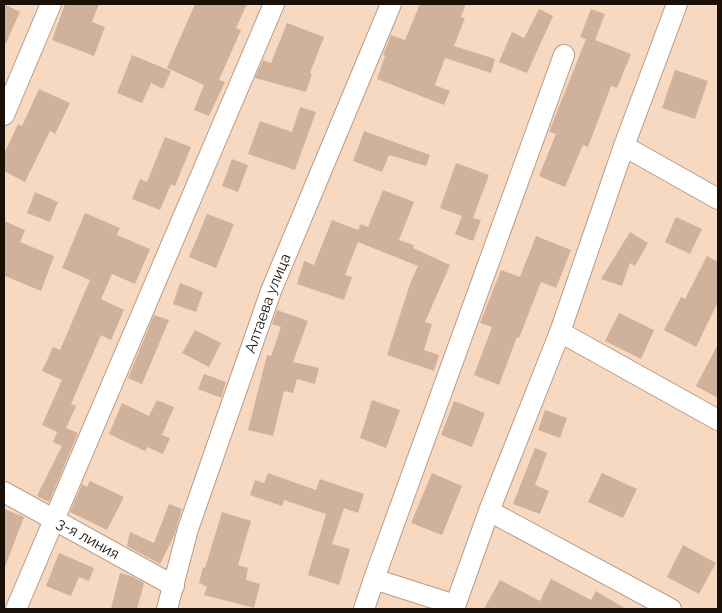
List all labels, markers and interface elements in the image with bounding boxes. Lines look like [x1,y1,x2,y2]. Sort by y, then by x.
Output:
street label: Алтаева улица [241,251,295,356]
street label: 3-я линия [54,514,123,563]

